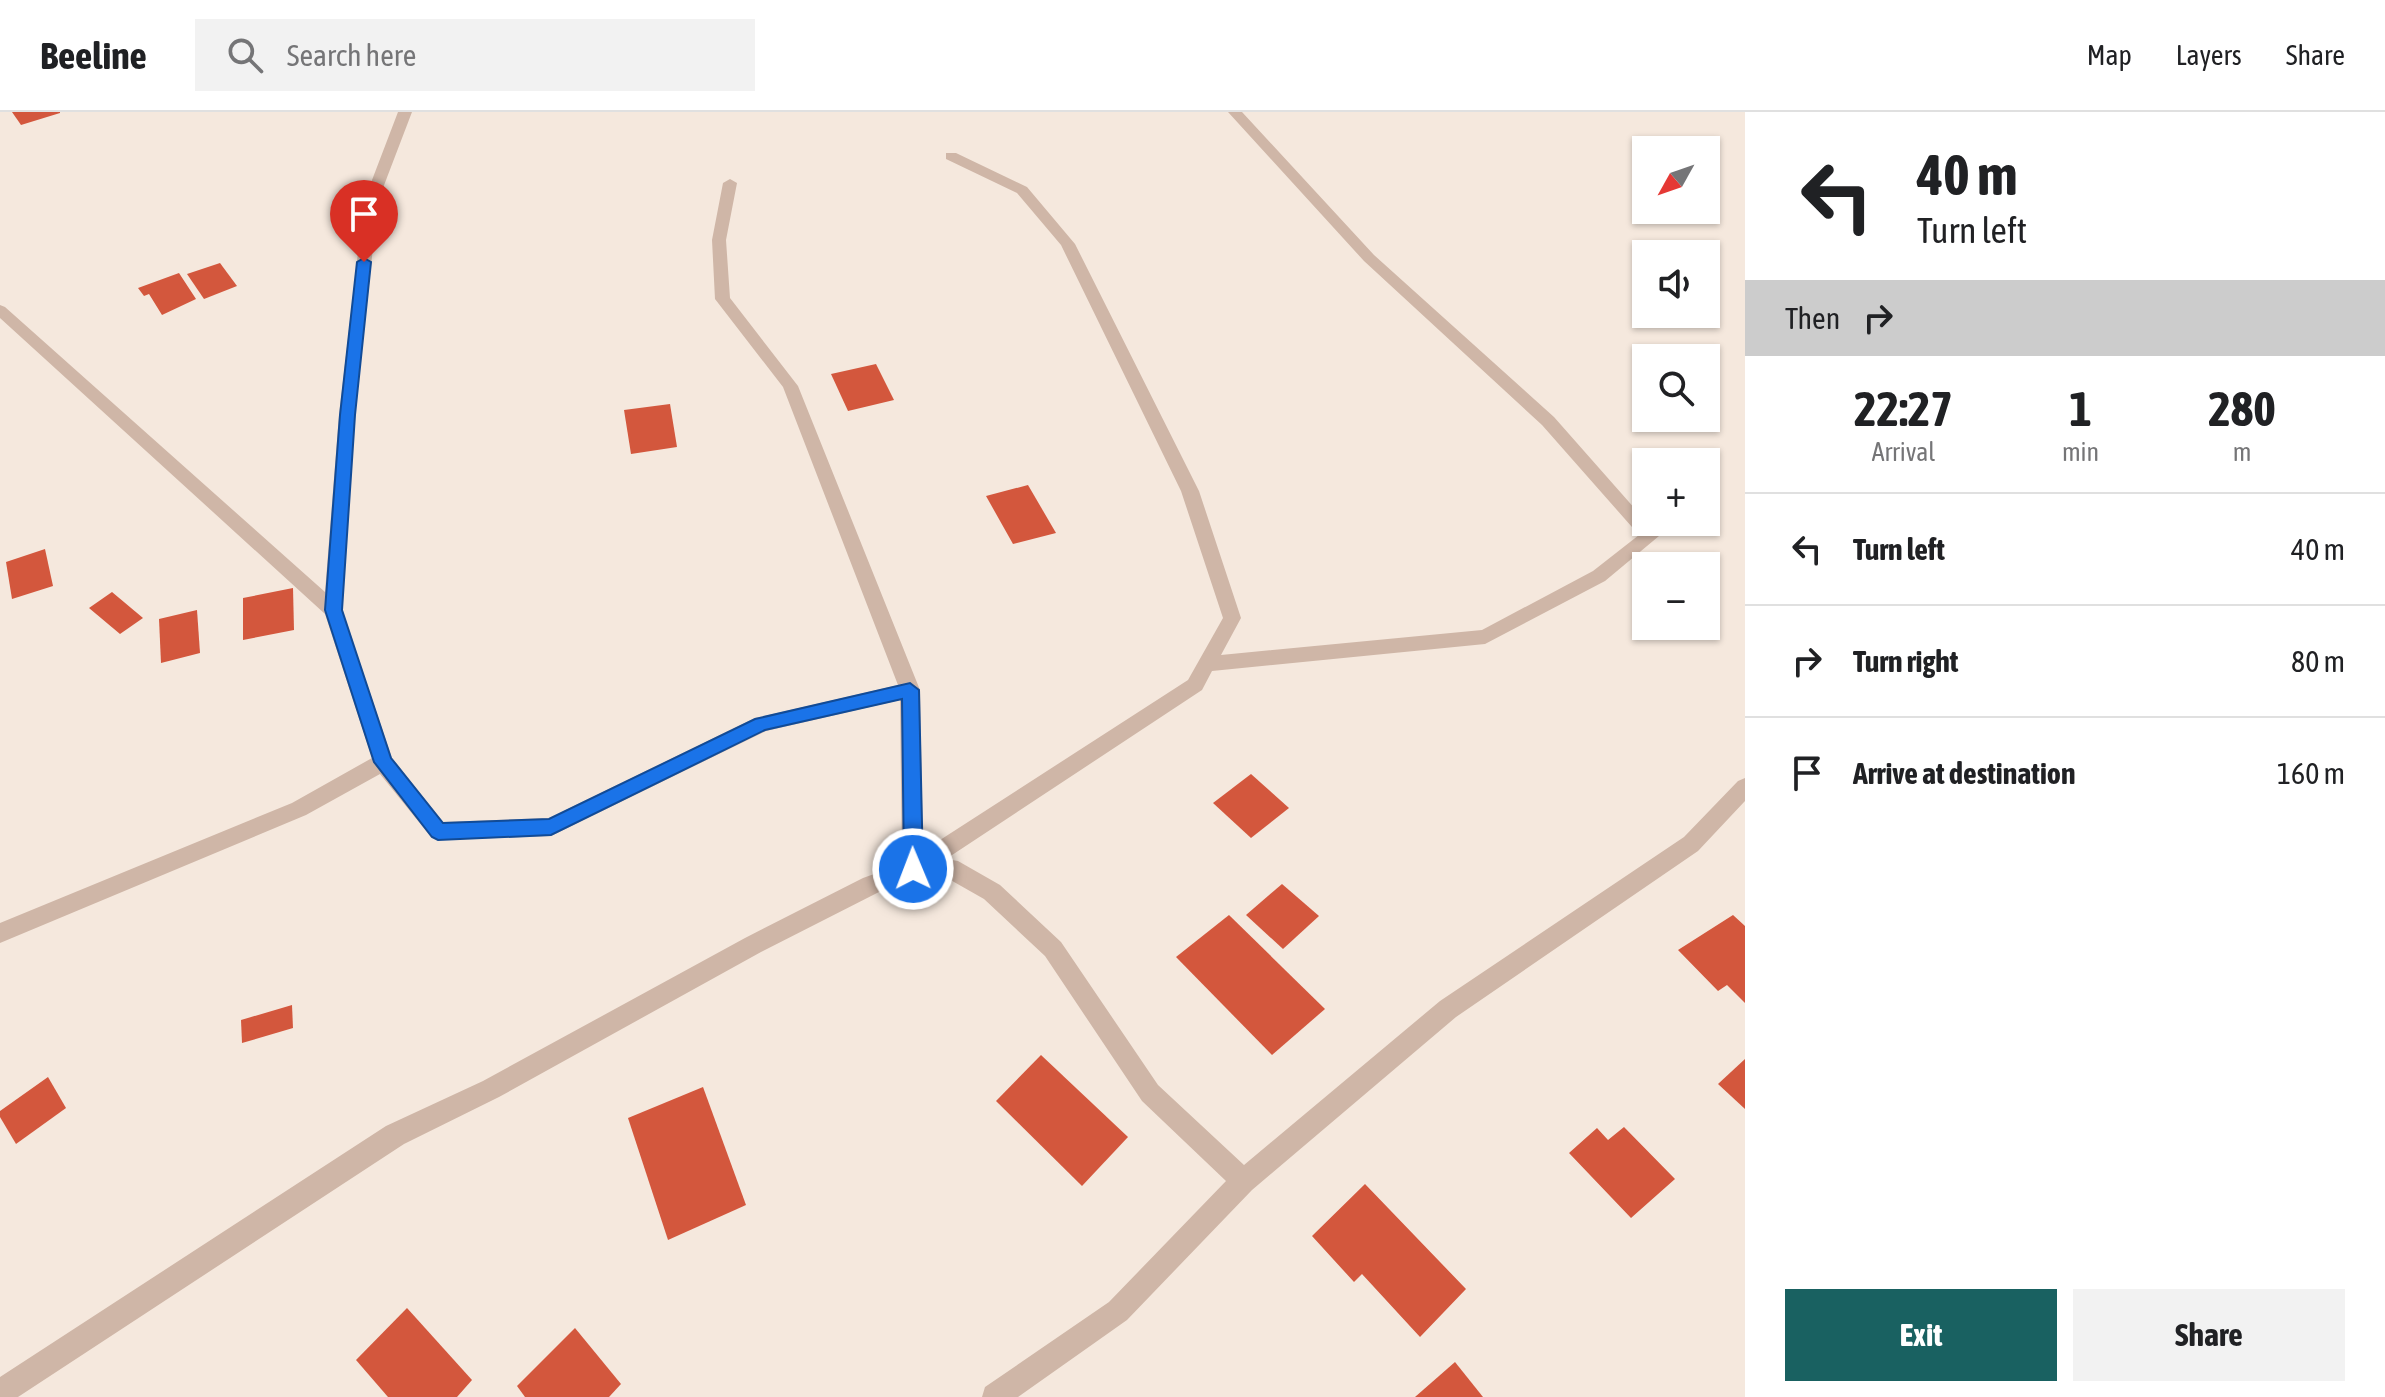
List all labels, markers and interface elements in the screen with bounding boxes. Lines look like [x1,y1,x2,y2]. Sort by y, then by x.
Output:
search box [195,19,755,91]
icon: search [223,33,267,77]
text: Beeline [40,34,147,77]
text: Search here [287,38,416,72]
text: Map [2087,39,2132,71]
text: Layers [2176,39,2242,71]
text: Share [2286,39,2345,71]
north arrow [1632,136,1720,224]
map controls [1632,136,1720,640]
text: 40 m [1917,143,2018,207]
icon: left [1785,144,1889,248]
pin [330,180,398,262]
icon: arrive [342,192,386,236]
text: Turn left [1917,209,2027,251]
button: sound [1632,240,1720,328]
icon: right [1856,296,1900,340]
text: Then [1785,301,1840,335]
button: search [1632,344,1720,432]
text: 22:27 [1854,381,1953,436]
text: 1 [2069,381,2092,436]
text: 280 [2208,381,2276,436]
text: Arrival [1872,437,1935,467]
text: min [2062,437,2099,467]
text: m [2233,437,2251,467]
button: + [1632,448,1720,536]
icon: left [1785,527,1829,571]
text: Turn left [1853,532,1945,566]
text: 40 m [2291,532,2345,566]
button: − [1632,552,1720,640]
icon: right [1785,639,1829,683]
text: Turn right [1853,644,1959,678]
text: 80 m [2291,644,2345,678]
icon: arrive [1785,751,1829,795]
text: Arrive at destination [1853,756,2075,790]
text: 160 m [2277,756,2345,790]
position arrow [871,827,955,911]
button: Exit [1785,1289,2057,1381]
button: Share [2073,1289,2345,1381]

